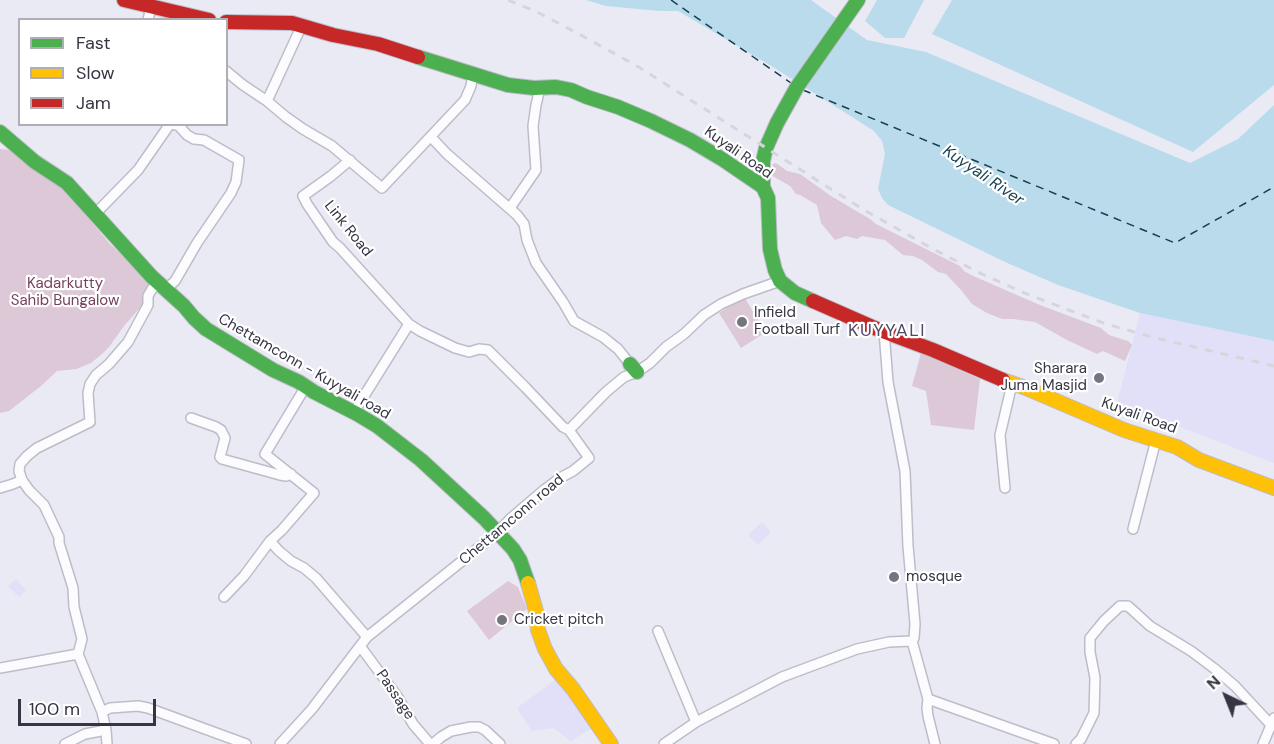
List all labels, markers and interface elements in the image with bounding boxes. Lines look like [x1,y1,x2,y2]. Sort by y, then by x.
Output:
legend [18,18,228,126]
text: Fast [76,31,111,55]
text: Slow [76,61,115,85]
text: Jam [76,91,111,115]
street label: Kuyali Road [700,123,776,183]
water label: Kuyyali River [939,142,1027,210]
street label: Link Road [320,197,376,261]
park label: Kadarkutty Sahib Bungalow [11,275,119,310]
place label: Infield Football Turf [754,304,840,339]
street label: Chettamconn - Kuyyali road [215,310,393,424]
marker: Infield Football Turf [735,315,749,329]
district label: KUYYALI [848,320,926,342]
place label: Sharara Juma Masjid [1000,360,1087,395]
marker: Sharara Juma Masjid [1092,371,1106,385]
street label: Kuyali Road [1099,394,1179,438]
street label: Chettamconn road [456,471,568,569]
place label: mosque [906,568,962,586]
marker: mosque [887,570,901,584]
place label: Cricket pitch [514,611,604,629]
marker: Cricket pitch [495,613,509,627]
north arrow [1196,666,1256,726]
street label: Passage [372,667,418,723]
text: N [1202,671,1225,694]
scale bar [21,687,159,725]
text: 100 m [29,697,80,721]

